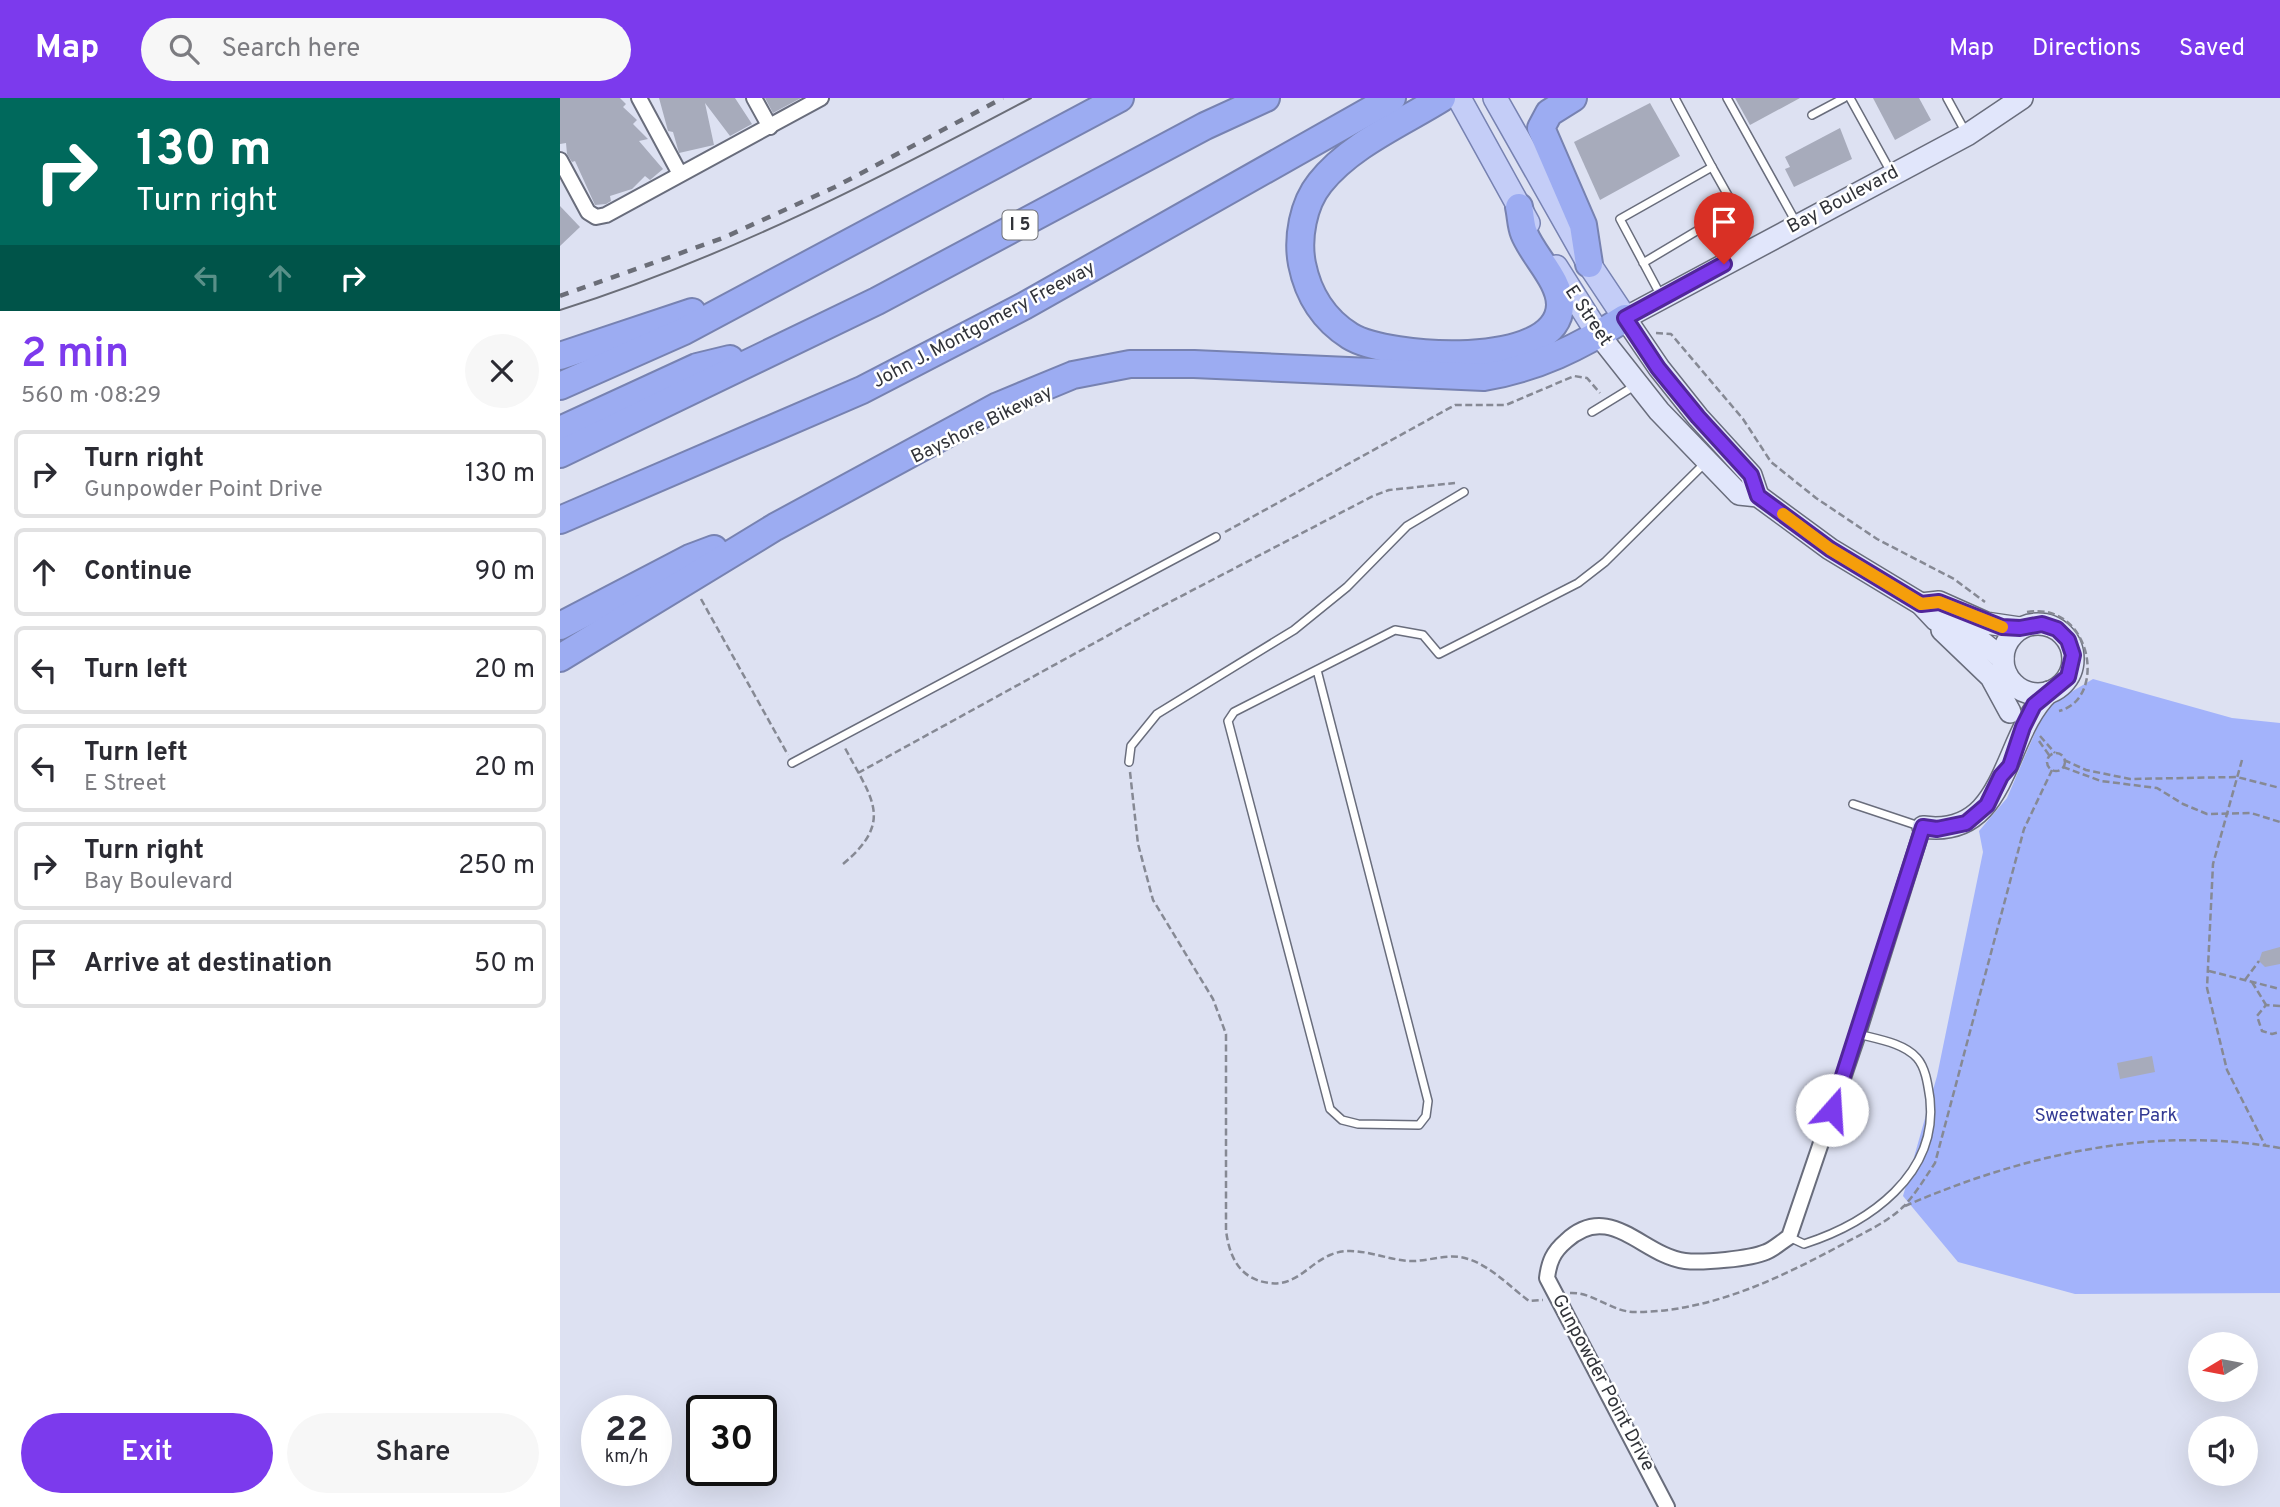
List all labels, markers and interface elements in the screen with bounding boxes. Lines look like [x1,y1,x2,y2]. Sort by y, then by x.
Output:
search box [141,18,631,81]
text: Map [35,28,99,70]
icon: search [165,30,203,68]
text: Search here [221,33,360,66]
text: Map [1949,34,1994,64]
text: Directions [2032,34,2141,64]
text: Saved [2179,34,2245,64]
text: 130 m [136,121,272,183]
icon: right [21,126,112,217]
street label: Bay Boulevard [1783,161,1903,239]
text: Turn right [136,182,278,222]
pin [1694,192,1754,264]
icon: arrive [1705,203,1743,241]
road number: I 5 [1002,210,1037,240]
street label: John J. Montgomery Freeway [868,256,1100,394]
icon: left [188,259,226,297]
icon: ahead [261,259,299,297]
icon: right [334,259,372,297]
street label: E Street [1559,281,1617,351]
text: 2 min [21,329,129,382]
button: close [465,334,539,408]
street label: Bayshore Bikeway [907,380,1057,470]
text: 560 m · 08:29 [21,382,161,411]
text: Turn right [84,443,204,476]
icon: right [25,455,63,493]
text: 130 m [465,458,535,491]
text: Gunpowder Point Drive [84,476,323,505]
icon: ahead [25,553,63,591]
text: Continue [84,556,192,589]
text: 90 m [475,556,535,589]
icon: left [25,651,63,689]
text: Turn left [84,654,188,687]
text: 20 m [474,654,535,687]
text: Turn left [84,737,188,770]
icon: left [25,749,63,787]
text: 20 m [474,752,535,785]
text: E Street [84,770,167,799]
text: Turn right [84,835,204,868]
icon: right [25,847,63,885]
text: 250 m [458,850,535,883]
text: Bay Boulevard [84,868,233,897]
icon: arrive [25,945,63,983]
text: Arrive at destination [84,948,332,981]
text: 50 m [474,948,535,981]
position arrow [1795,1073,1869,1147]
park label: Sweetwater Park [2034,1104,2178,1128]
street label: Gunpowder Point Drive [1546,1290,1660,1476]
north arrow [2188,1332,2258,1402]
map controls [2188,1332,2258,1486]
speed limit sign: 30 [686,1395,777,1486]
text: 22 [605,1409,648,1453]
button: Exit [21,1413,273,1493]
button: Share [287,1413,539,1493]
button: sound [2188,1416,2258,1486]
text: km/h [605,1446,648,1469]

